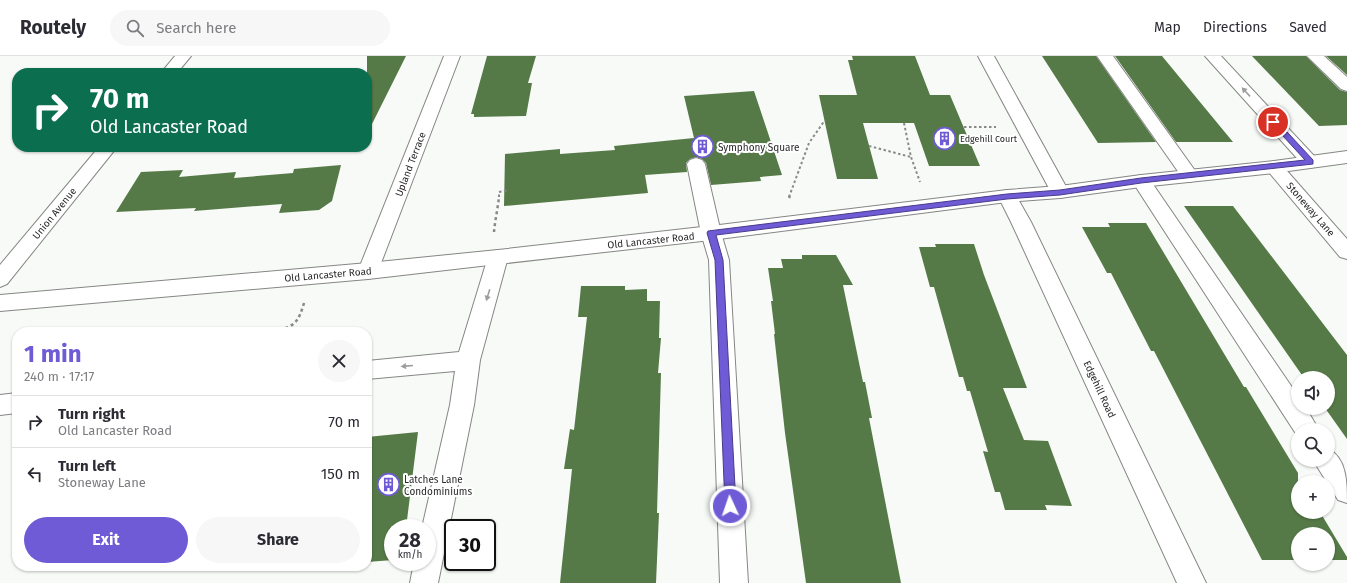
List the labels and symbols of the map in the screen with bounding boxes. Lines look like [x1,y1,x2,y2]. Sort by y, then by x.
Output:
one-way arrow [1241,87,1251,97]
pin [1256,105,1290,139]
building icon: Edgehill Court [931,126,957,152]
street label: Upland Terrace [393,130,429,198]
building icon: Symphony Square [689,134,715,160]
place label: Edgehill Court [960,134,1018,144]
place label: Symphony Square [718,142,800,154]
street label: Stoneway Lane [1284,180,1337,239]
street label: Union Avenue [30,185,79,242]
street label: Old Lancaster Road [607,230,695,252]
street label: Old Lancaster Road [284,265,372,285]
one-way arrow [485,289,491,301]
street label: Edgehill Road [1081,359,1118,420]
one-way arrow [401,363,413,370]
building icon: Latches Lane Condominiums [376,472,402,498]
place label: Latches Lane Condominiums [404,474,472,498]
position arrow [709,485,751,527]
speed limit sign: 30 [444,519,496,571]

